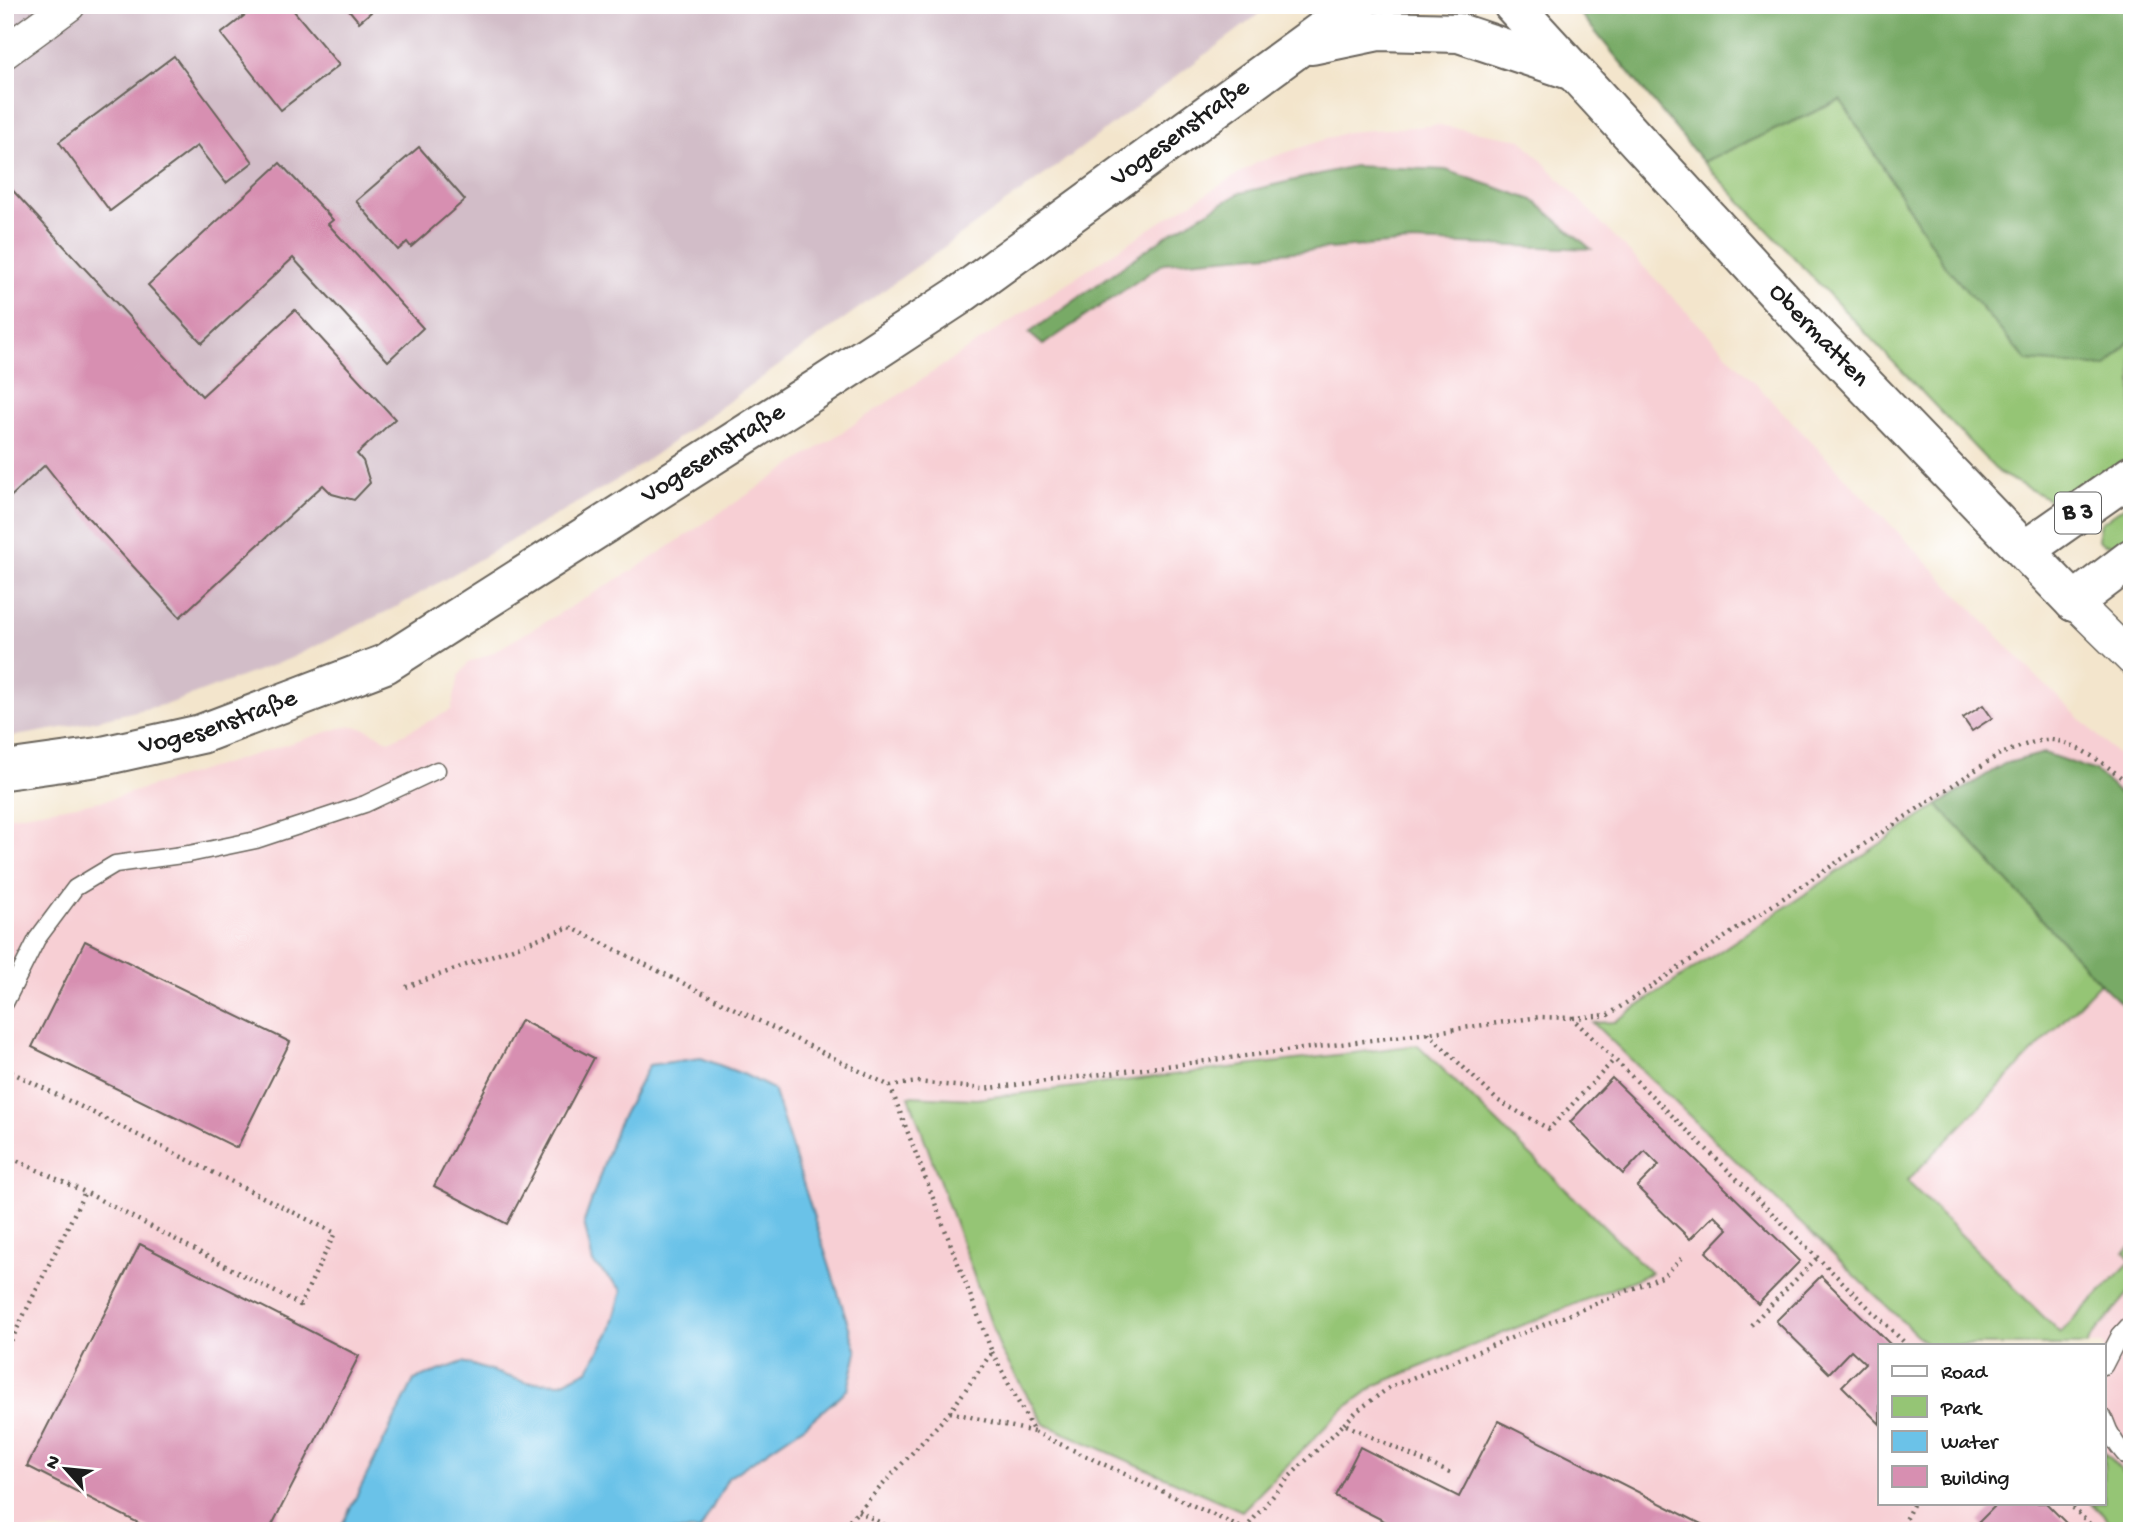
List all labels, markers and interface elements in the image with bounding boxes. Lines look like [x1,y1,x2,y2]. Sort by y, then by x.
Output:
street label: Vogesenstraße [1104,72,1257,195]
street label: Obermatten [1761,278,1875,395]
street label: Vogesenstraße [635,397,792,512]
road number: B 3 [2055,492,2101,534]
street label: Vogesenstraße [135,683,302,763]
legend [1878,1344,2106,1504]
text: Road [1941,1362,1989,1387]
text: Park [1940,1398,1984,1423]
text: Water [1941,1432,1999,1457]
north arrow [32,1434,102,1504]
text: N [41,1452,67,1474]
text: Building [1940,1468,2010,1493]

